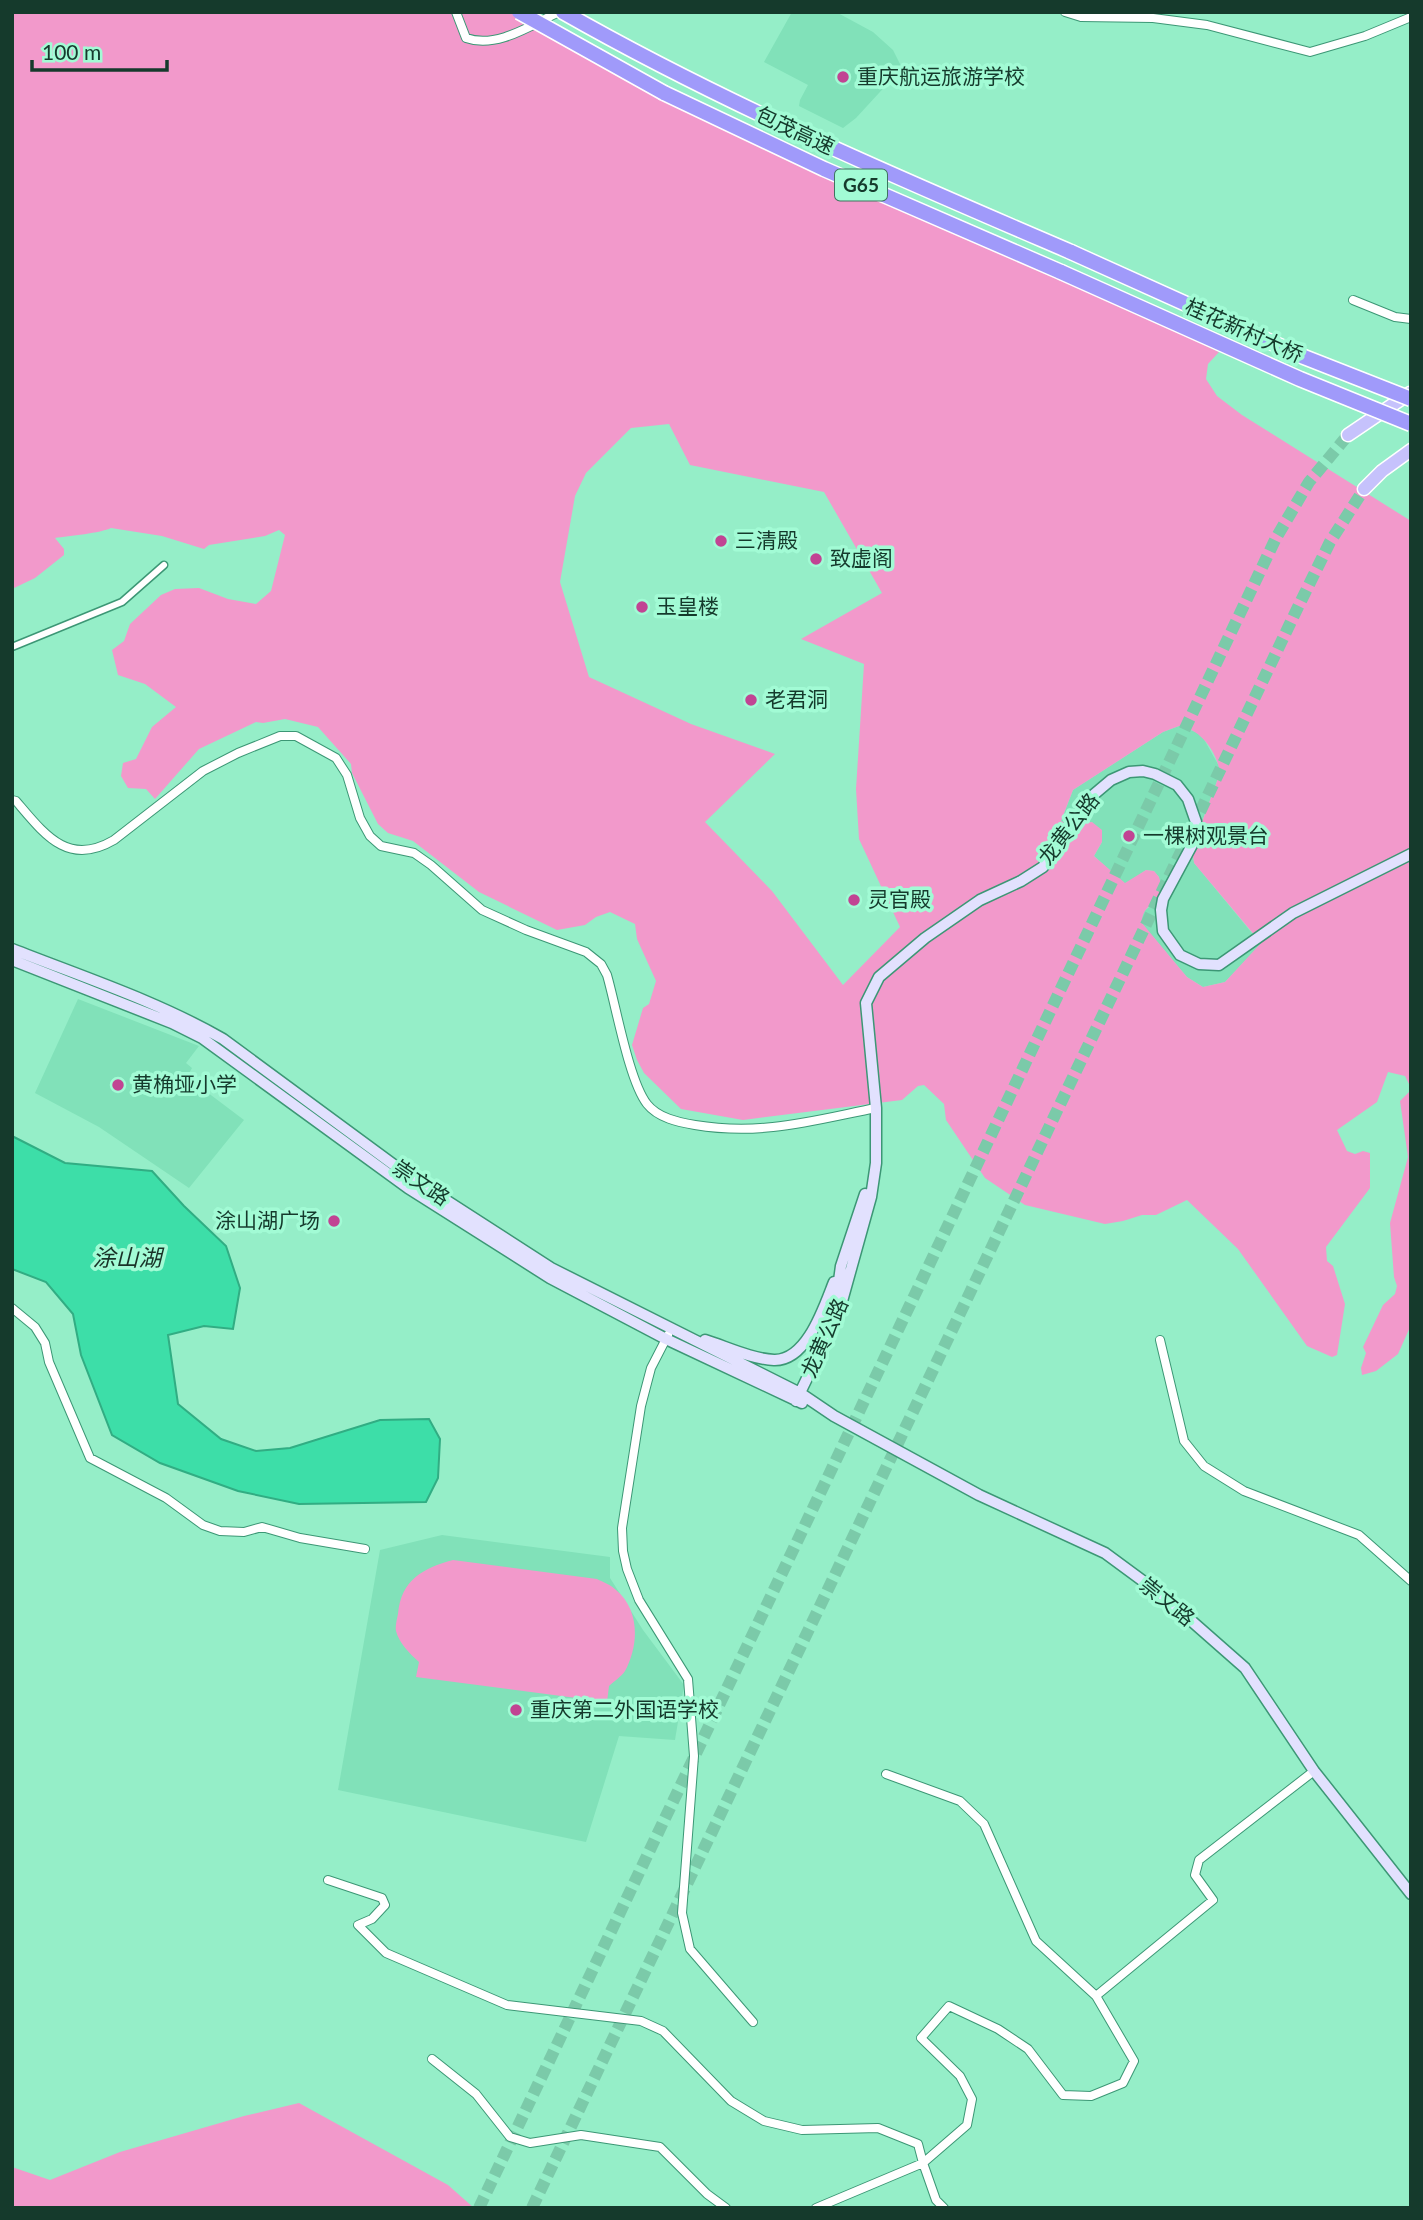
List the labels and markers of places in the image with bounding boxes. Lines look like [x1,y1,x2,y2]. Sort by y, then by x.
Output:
place label: 重庆航运旅游学校 [857,63,1025,88]
marker: 重庆航运旅游学校 [835,69,851,85]
place label: 三清殿 [735,527,798,552]
marker: 三清殿 [713,533,729,549]
place label: 致虚阁 [830,545,893,570]
marker: 致虚阁 [808,551,824,567]
place label: 玉皇楼 [656,593,719,618]
marker: 玉皇楼 [634,599,650,615]
place label: 老君洞 [765,686,828,711]
marker: 老君洞 [743,692,759,708]
place label: 一棵树观景台 [1143,822,1269,847]
marker: 一棵树观景台 [1121,828,1137,844]
place label: 灵官殿 [868,886,931,911]
marker: 灵官殿 [846,892,862,908]
place label: 黄桷垭小学 [132,1071,237,1096]
marker: 黄桷垭小学 [110,1077,126,1093]
place label: 涂山湖广场 [215,1207,320,1232]
marker: 涂山湖广场 [326,1213,342,1229]
place label: 重庆第二外国语学校 [530,1696,719,1721]
marker: 重庆第二外国语学校 [508,1702,524,1718]

